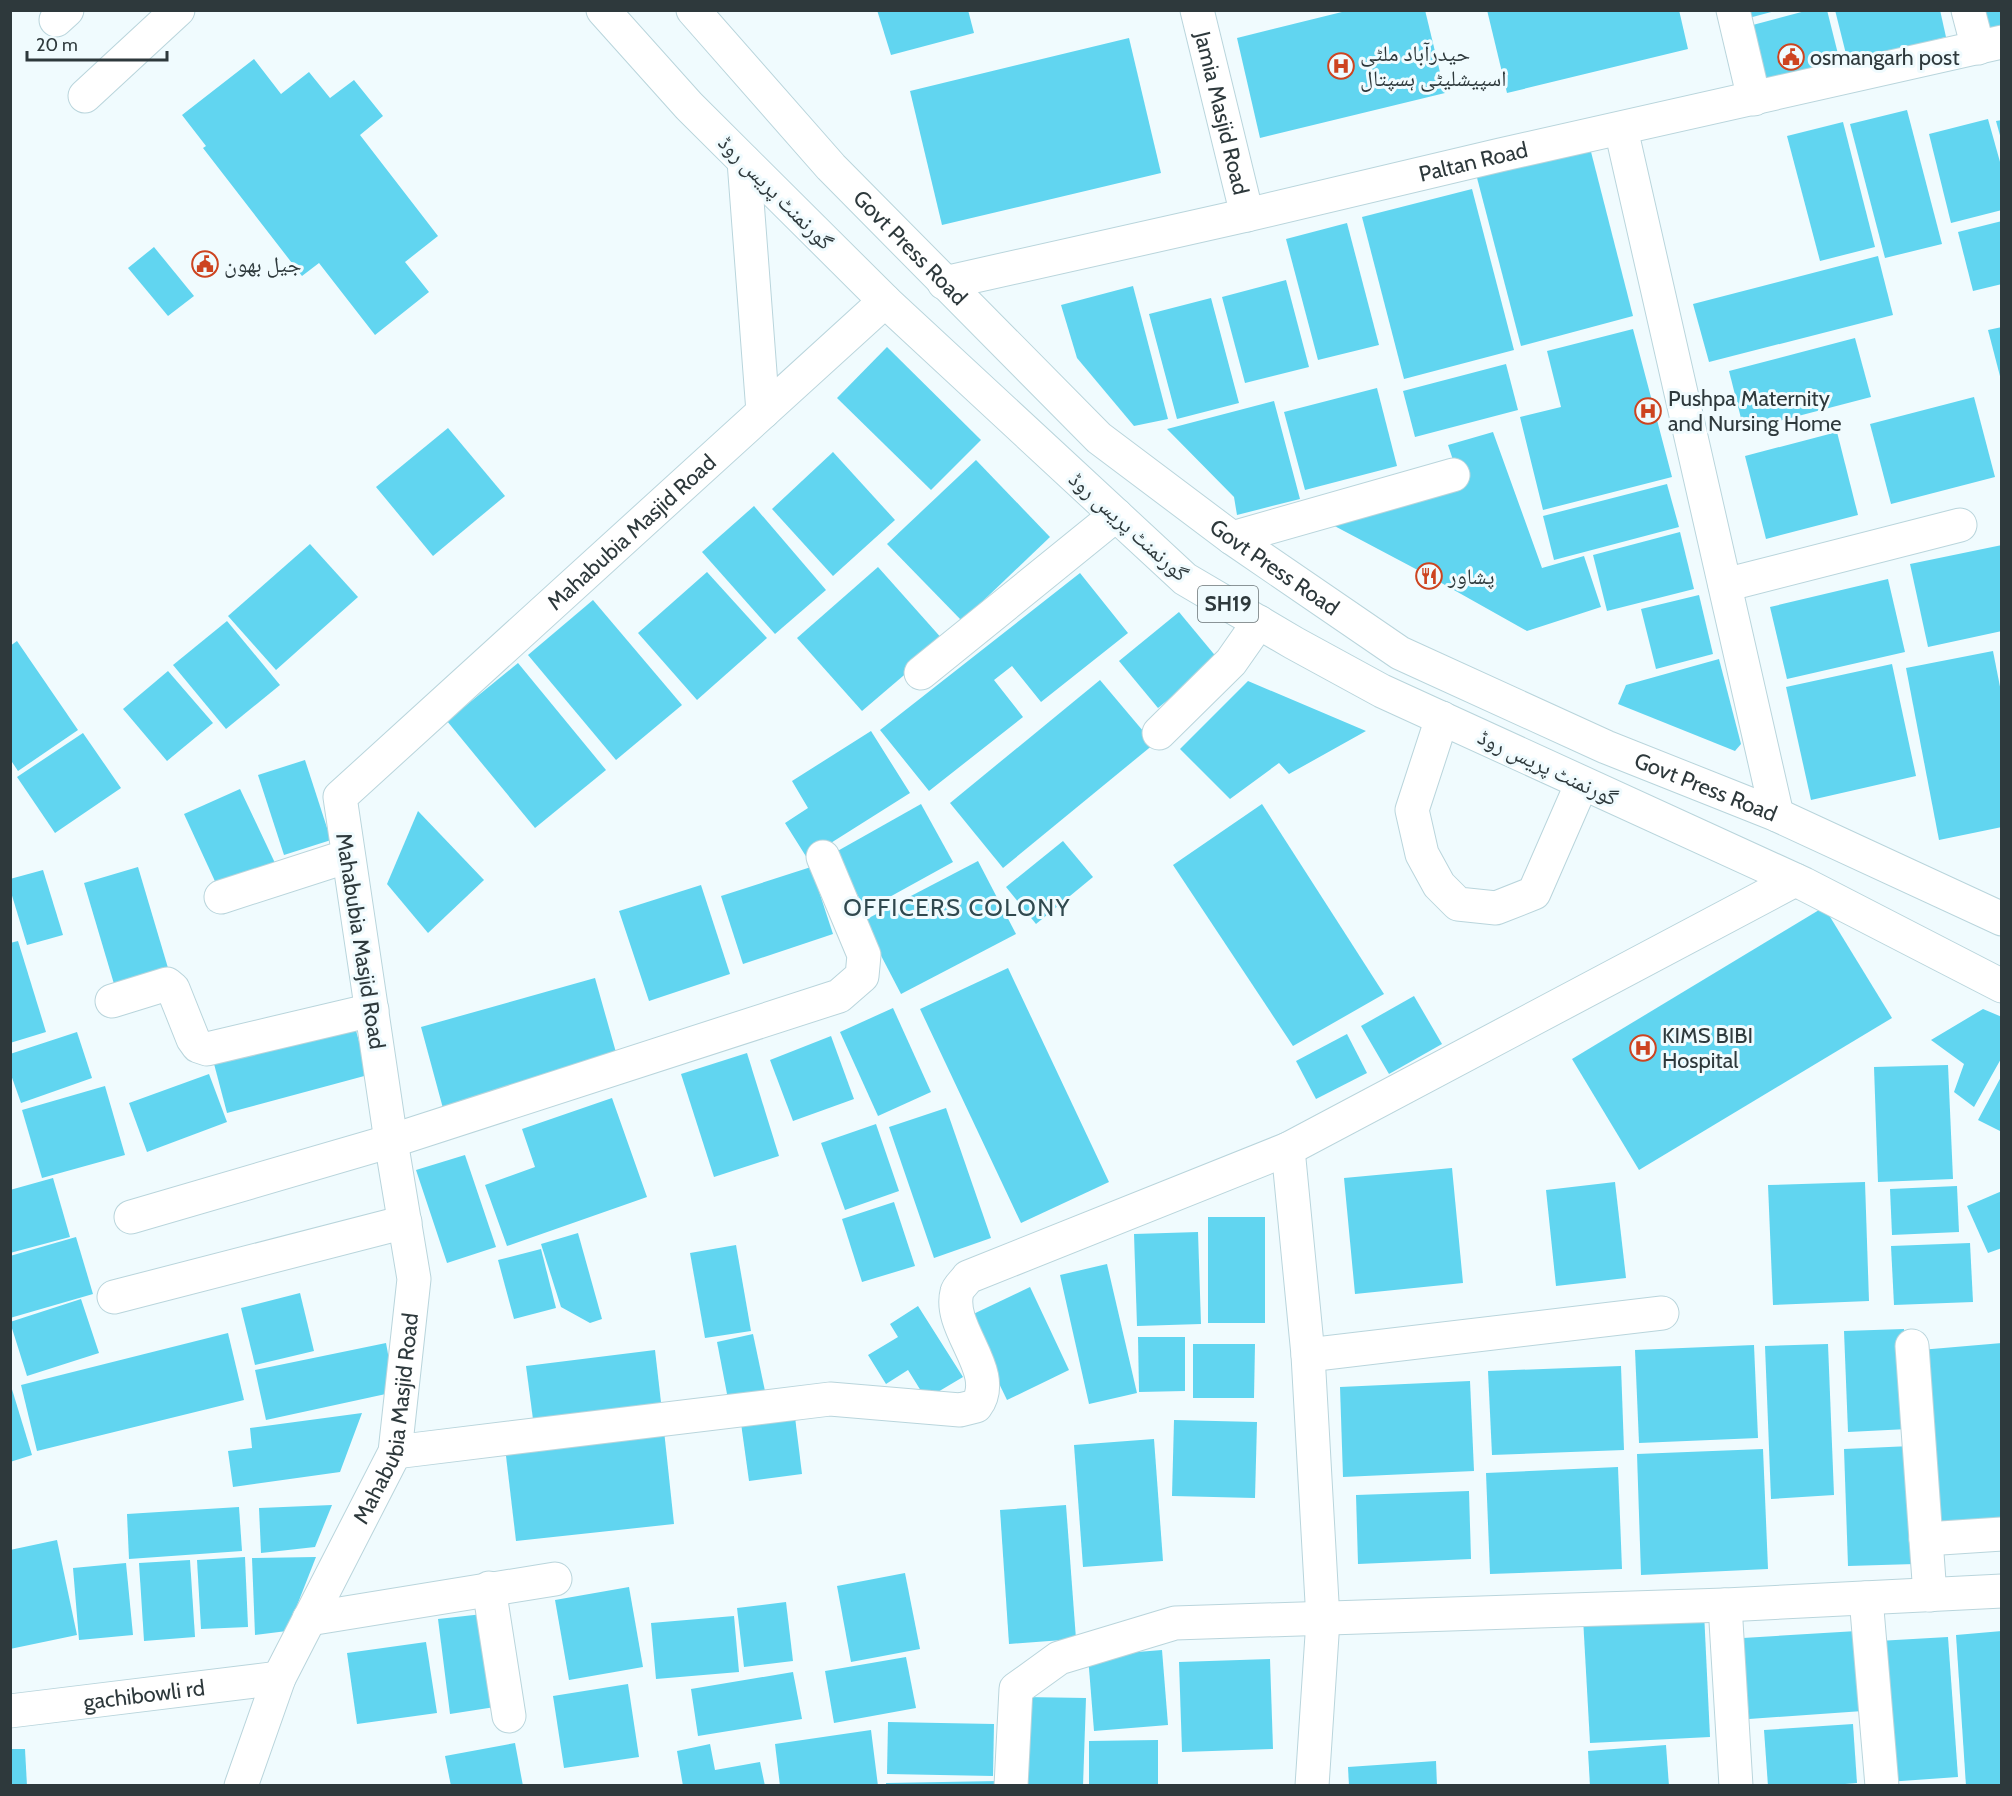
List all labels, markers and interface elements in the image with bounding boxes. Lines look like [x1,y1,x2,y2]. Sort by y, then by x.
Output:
scale bar [27,24,166,62]
street label: Jamia Masjid Road [1188,28,1255,197]
text: 20 m [36,34,78,56]
place label: حیدرآباد ملٹی اسپیشلیٹی ہسپتال [1360,40,1507,92]
public building icon: osmangarh post [1776,42,1806,72]
place label: osmangarh post [1810,44,1960,71]
hospital icon: حیدرآباد ملٹی اسپیشلیٹی ہسپتال [1326,51,1356,81]
street label: گورنمنٹ پریس روڈ [712,129,839,256]
street label: Paltan Road [1416,136,1530,188]
street label: Govt Press Road [847,184,973,311]
public building icon: جیل بھون [190,249,220,279]
place label: جیل بھون [224,251,301,278]
place label: Pushpa Maternity and Nursing Home [1668,385,1842,437]
hospital icon: Pushpa Maternity and Nursing Home [1633,396,1663,426]
street label: Mahabubia Masjid Road [542,449,721,616]
street label: گورنمنٹ پریس روڈ [1063,466,1194,587]
street label: Govt Press Road [1204,513,1344,621]
restaurant icon: پشاور [1414,561,1444,591]
place label: پشاور [1447,563,1495,590]
road number: SH19 [1198,586,1258,622]
street label: گورنمنٹ پریس روڈ [1473,723,1622,812]
street label: Govt Press Road [1630,747,1781,828]
street label: Mahabubia Masjid Road [330,831,391,1051]
district label: OFFICERS COLONY [843,893,1071,922]
place label: KIMS BIBI Hospital [1662,1022,1753,1074]
hospital icon: KIMS BIBI Hospital [1628,1033,1658,1063]
street label: Mahabubia Masjid Road [347,1312,424,1529]
street label: gachibowli rd [82,1674,206,1716]

